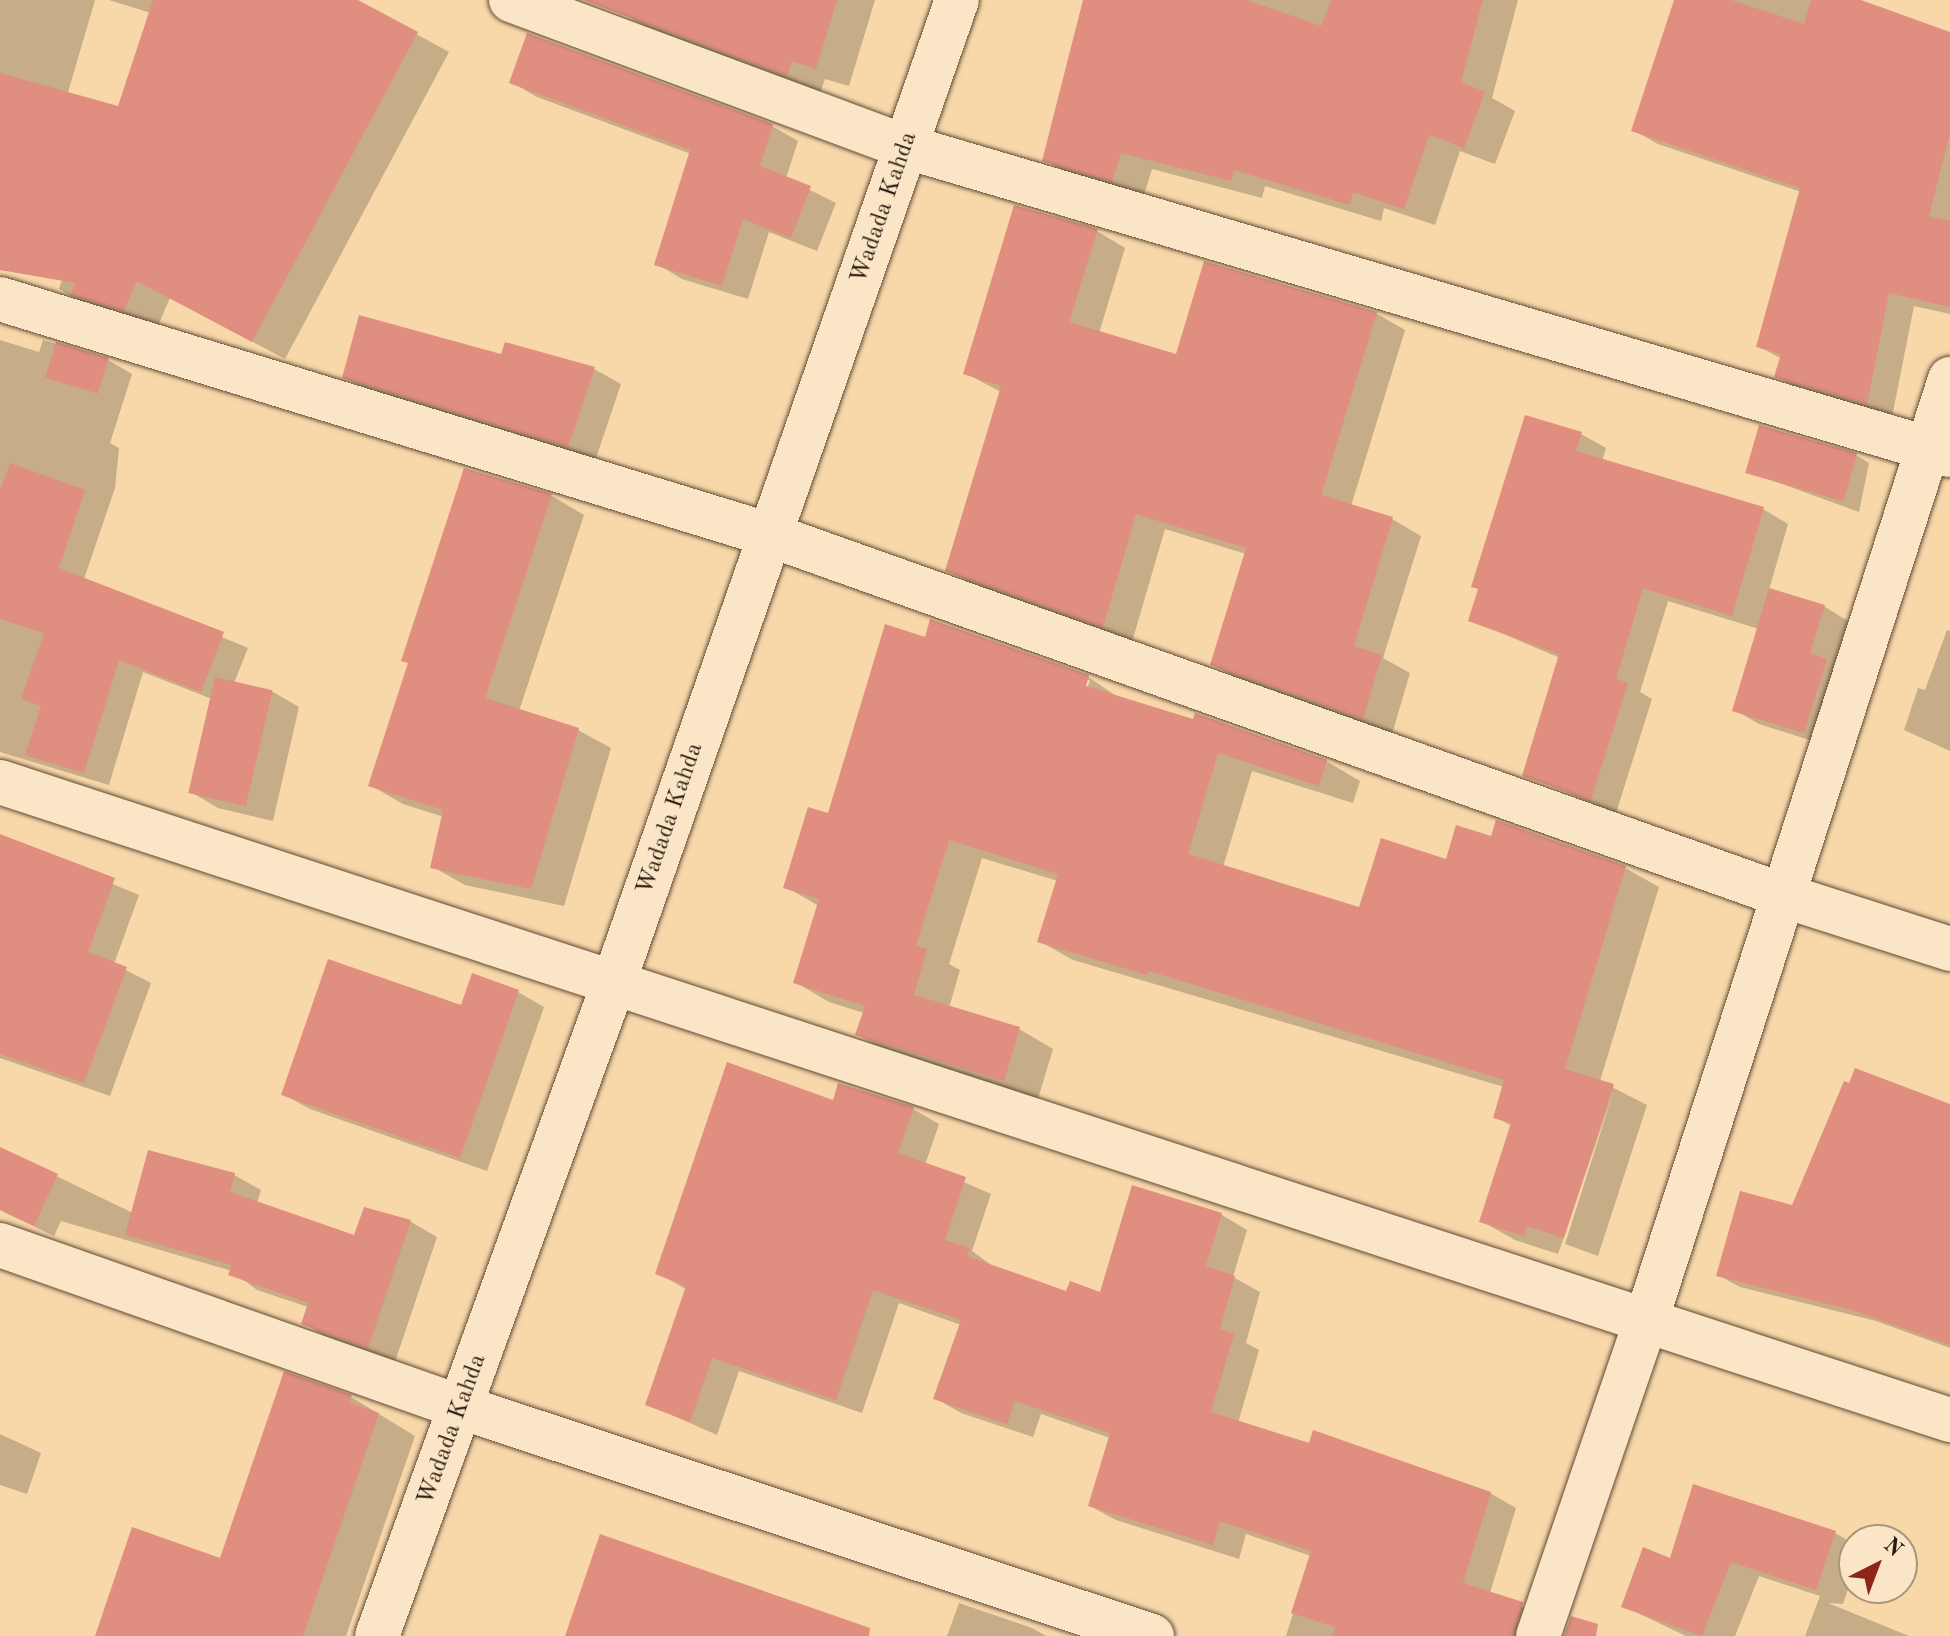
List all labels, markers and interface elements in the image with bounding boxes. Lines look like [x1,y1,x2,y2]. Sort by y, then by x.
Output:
street label: Wadada Kahda [846,128,924,288]
street label: Wadada Kahda [632,739,710,899]
street label: Wadada Kahda [412,1351,494,1509]
north arrow [1838,1524,1918,1604]
text: N [1879,1534,1906,1561]

